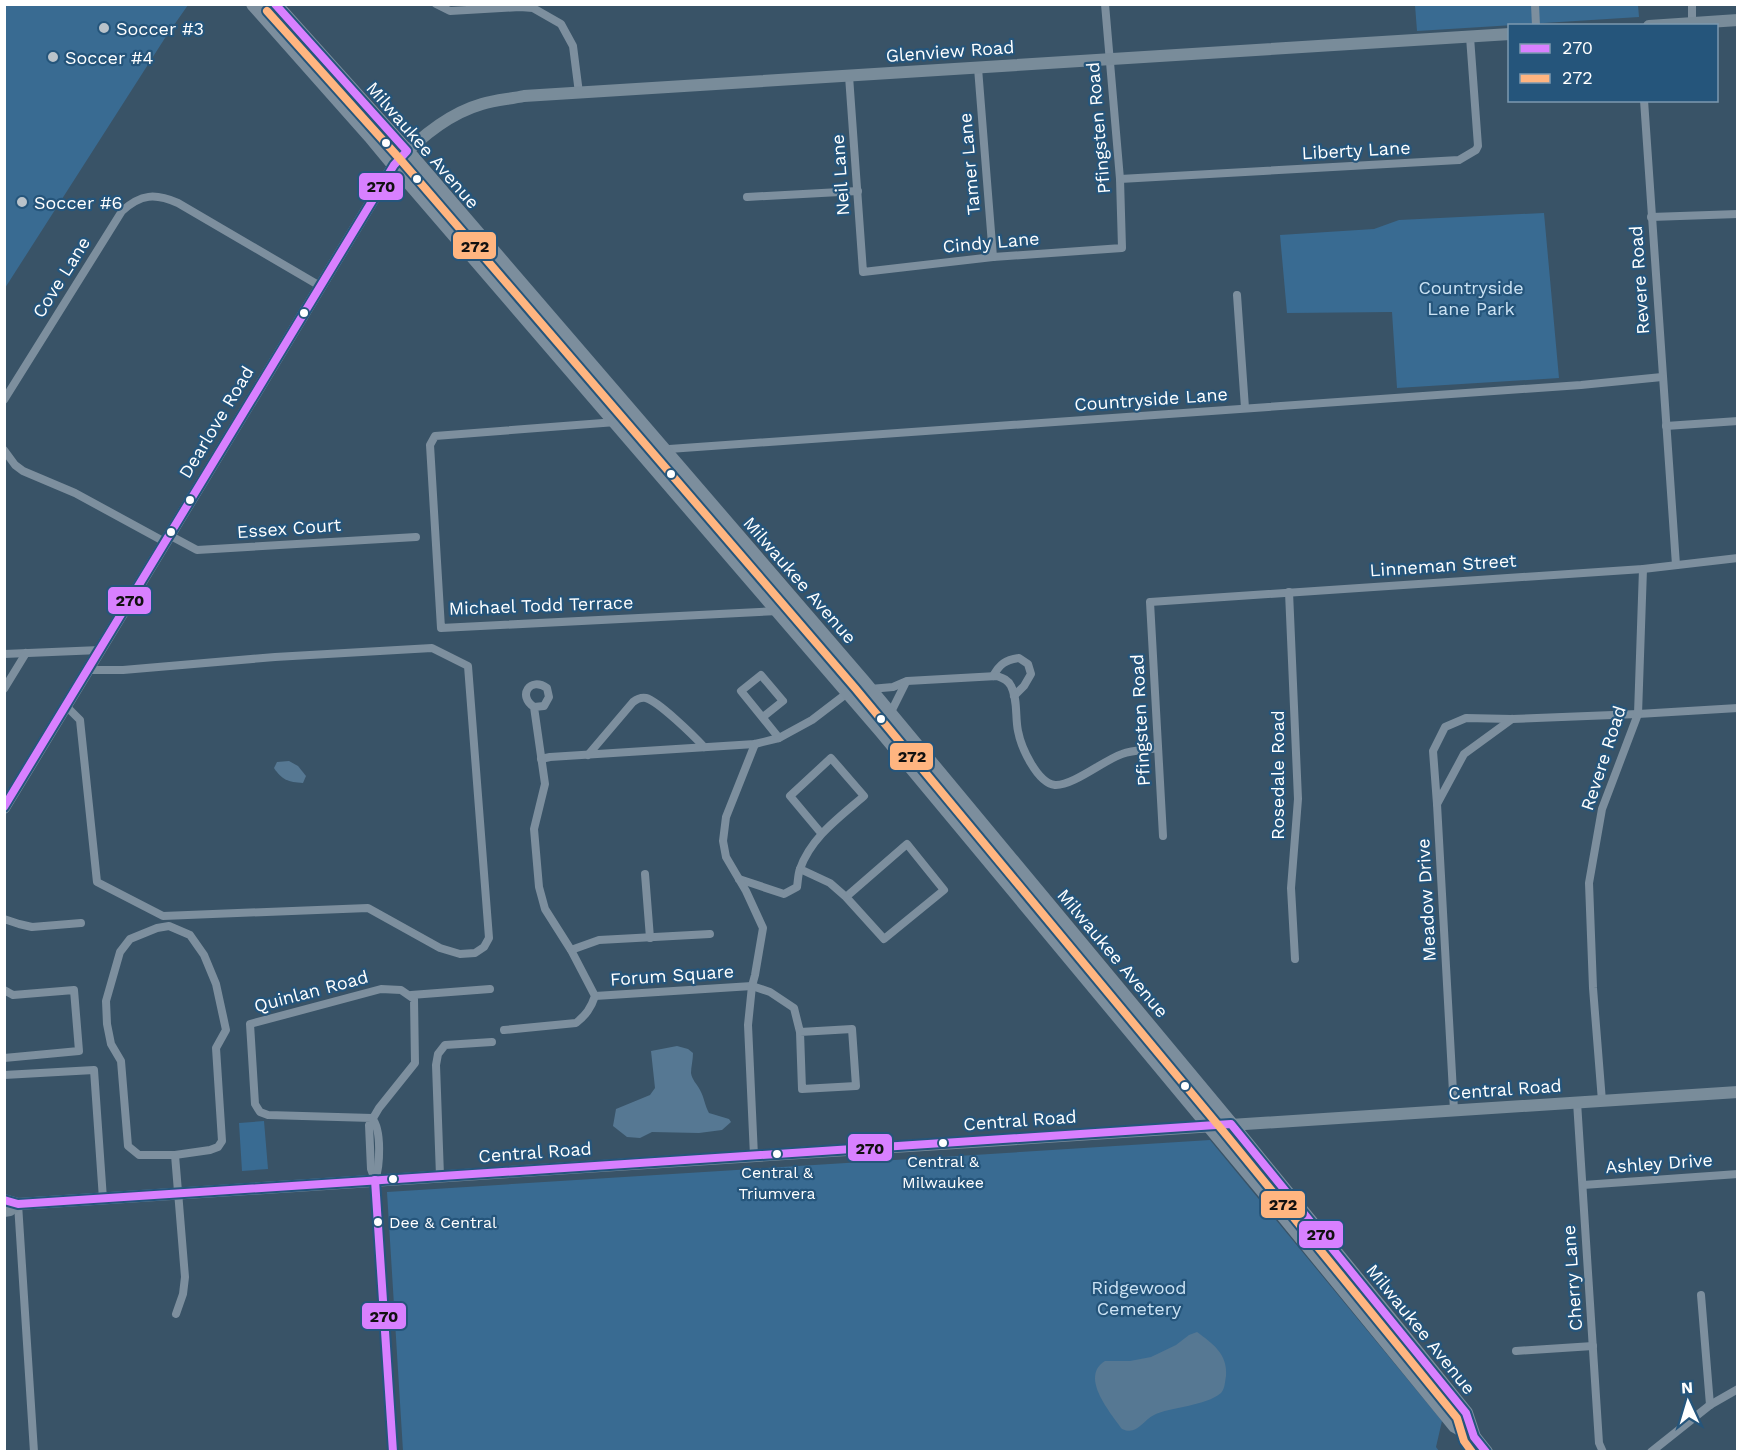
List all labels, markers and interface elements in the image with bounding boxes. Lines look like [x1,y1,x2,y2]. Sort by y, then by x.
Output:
place label: Soccer #3 [116,18,204,39]
marker: Soccer #3 [97,21,111,35]
legend [1508,24,1718,102]
street label: Glenview Road [885,36,1015,66]
text: 270 [1562,37,1593,58]
place label: Soccer #4 [65,47,153,68]
marker: Soccer #4 [46,50,60,64]
street label: Pfingsten Road [1082,61,1114,195]
text: 272 [1562,67,1593,88]
street label: Milwaukee Avenue [362,77,484,213]
street label: Tamer Lane [954,112,984,216]
street label: Neil Lane [827,133,853,217]
unlabelled marker [380,137,392,149]
street label: Liberty Lane [1301,137,1411,163]
line badge: 270 [358,172,404,201]
unlabelled marker [411,173,423,185]
text: 270 [367,177,395,196]
place label: Soccer #6 [34,192,122,213]
marker: Soccer #6 [15,195,29,209]
street label: Revere Road [1625,225,1653,335]
street label: Cindy Lane [942,227,1040,257]
line badge: 272 [452,231,497,260]
street label: Cove Lane [28,233,94,321]
text: 272 [461,237,489,256]
park label: Countryside Lane Park [1418,277,1524,319]
unlabelled marker [298,307,310,319]
street label: Dearlove Road [174,362,258,482]
street label: Countryside Lane [1074,383,1228,415]
unlabelled marker [665,468,677,480]
unlabelled marker [184,494,196,506]
street label: Milwaukee Avenue [739,512,861,648]
street label: Essex Court [236,514,342,542]
unlabelled marker [165,526,177,538]
street label: Linneman Street [1369,549,1518,581]
line badge: 270 [107,586,152,615]
text: 270 [116,591,144,610]
street label: Michael Todd Terrace [448,591,634,619]
street label: Pfingsten Road [1126,653,1154,787]
street label: Revere Road [1576,703,1630,813]
street label: Rosedale Road [1267,710,1288,840]
unlabelled marker [875,713,887,725]
line badge: 272 [889,742,934,771]
text: 272 [898,747,926,766]
street label: Meadow Drive [1412,838,1440,962]
street label: Milwaukee Avenue [1053,884,1173,1022]
street label: Forum Square [609,960,735,990]
street label: Quinlan Road [252,966,370,1016]
street label: Central Road [1448,1075,1562,1103]
unlabelled marker [1179,1080,1191,1092]
street label: Central Road [963,1106,1077,1134]
line badge: 270 [847,1133,893,1162]
marker: Central & Milwaukee [937,1137,949,1149]
street label: Central Road [478,1138,592,1166]
text: 270 [856,1139,884,1158]
marker: Central & Triumvera [771,1148,783,1160]
street label: Ashley Drive [1605,1149,1713,1177]
place label: Central & Milwaukee [902,1152,984,1192]
place label: Central & Triumvera [738,1163,816,1203]
unlabelled marker [387,1173,399,1185]
line badge: 272 [1260,1190,1306,1219]
text: 272 [1269,1195,1297,1214]
place label: Dee & Central [389,1213,497,1232]
marker: Dee & Central [372,1216,384,1228]
line badge: 270 [1298,1220,1344,1249]
street label: Cherry Lane [1558,1224,1586,1332]
text: 270 [1307,1225,1335,1244]
street label: Milwaukee Avenue [1362,1260,1480,1398]
park label: Ridgewood Cemetery [1091,1277,1187,1319]
line badge: 270 [361,1302,407,1330]
text: 270 [370,1307,398,1326]
north arrow [1658,1372,1718,1432]
text: N [1680,1378,1694,1397]

